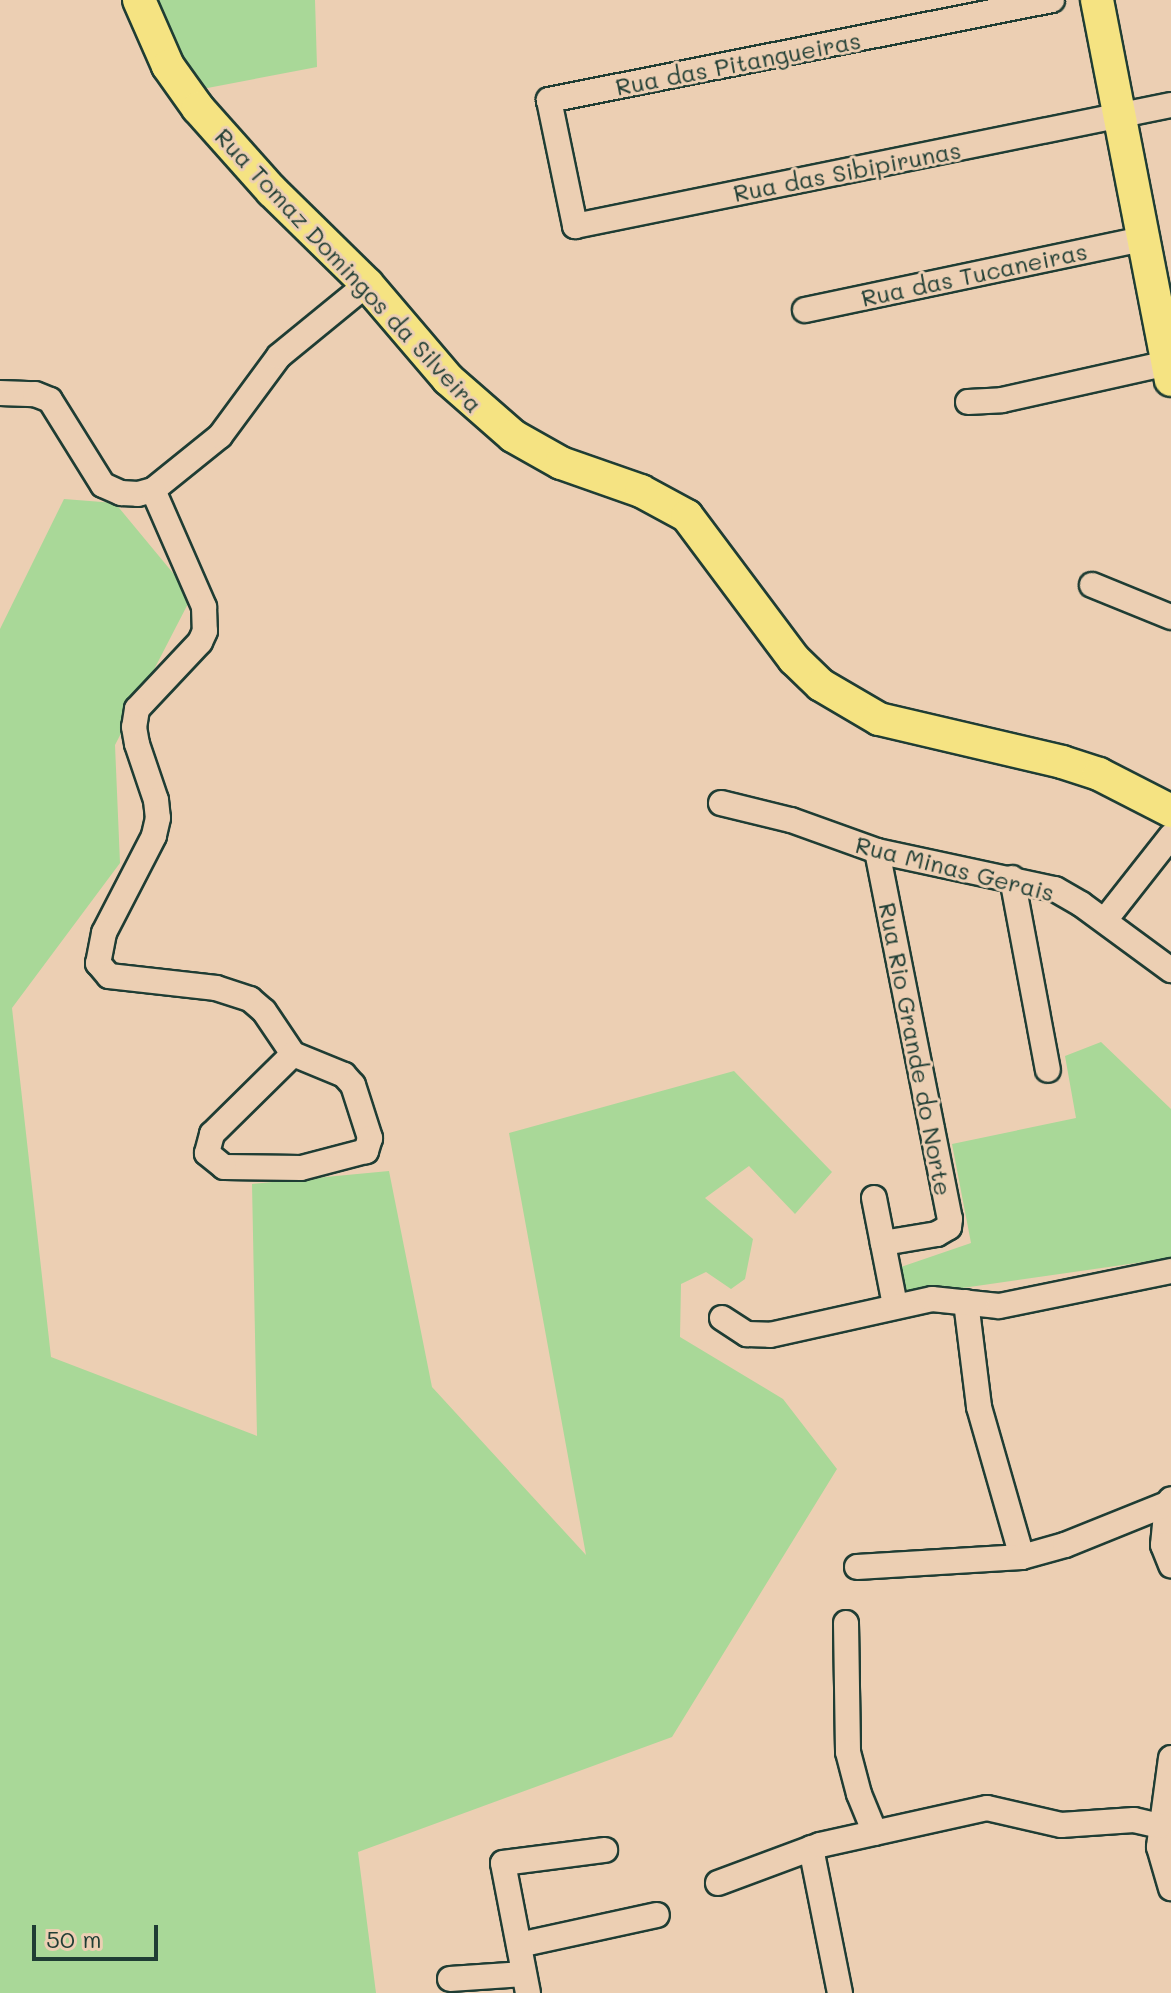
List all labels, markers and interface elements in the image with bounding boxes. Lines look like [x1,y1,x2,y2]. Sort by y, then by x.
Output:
street label: Rua das Pitangueiras [613,25,863,101]
street label: Rua Tomaz Domingos da Silveira [209,122,489,418]
street label: Rua das Sibipirunas [731,135,963,207]
street label: Rua das Tucaneiras [858,236,1090,312]
street label: Rua Minas Gerais [853,829,1057,907]
street label: Rua Rio Grande do Norte [873,900,959,1198]
scale bar [36,1909,162,1959]
text: 50 m [46,1923,102,1954]

